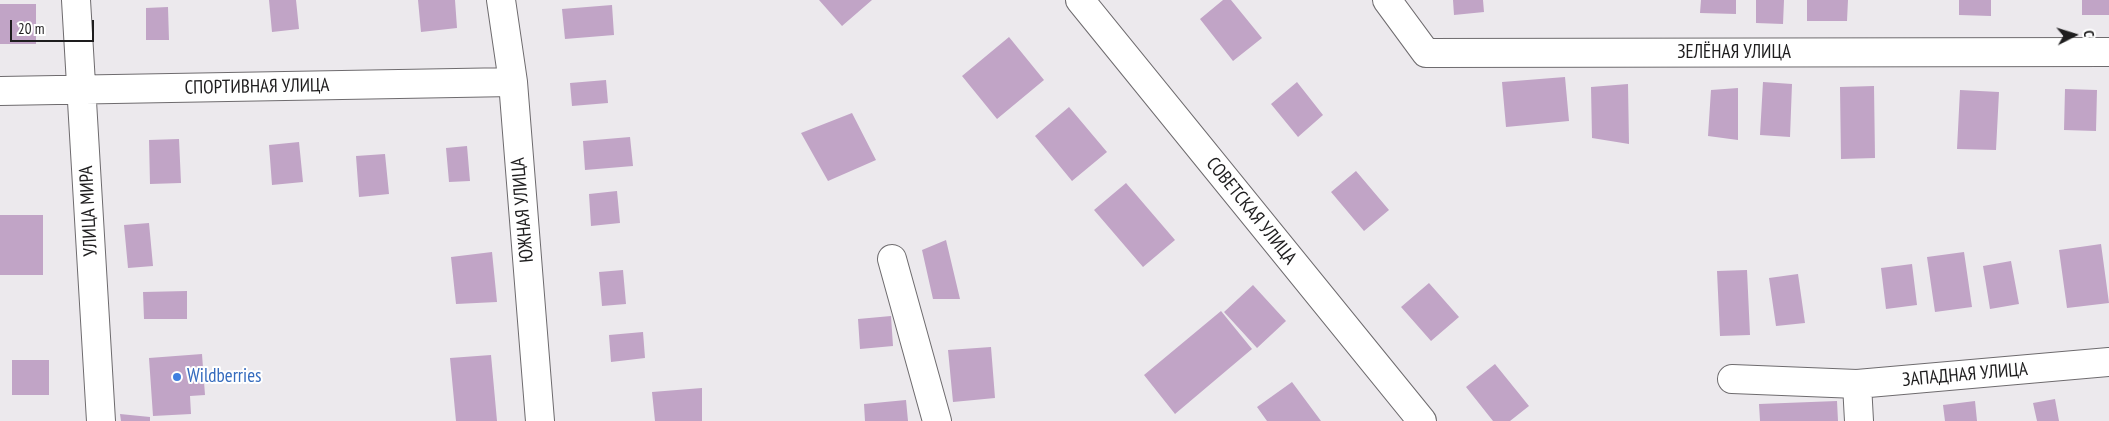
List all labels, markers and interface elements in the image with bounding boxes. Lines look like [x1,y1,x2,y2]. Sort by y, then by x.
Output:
scale bar [12,10,96,42]
north arrow [2049,10,2099,60]
text: 20 m [18,19,44,38]
text: С [2080,30,2098,38]
street label: ЗЕЛЁНАЯ УЛИЦА [1677,42,1791,64]
street label: СПОРТИВНАЯ УЛИЦА [184,74,330,100]
street label: СОВЕТСКАЯ УЛИЦА [1201,153,1301,269]
street label: ЮЖНАЯ УЛИЦА [507,156,539,264]
street label: УЛИЦА МИРА [75,165,103,257]
street label: ЗАПАДНАЯ УЛИЦА [1901,358,2029,392]
place label: Wildberries [187,366,261,388]
marker: Wildberries [171,371,183,383]

